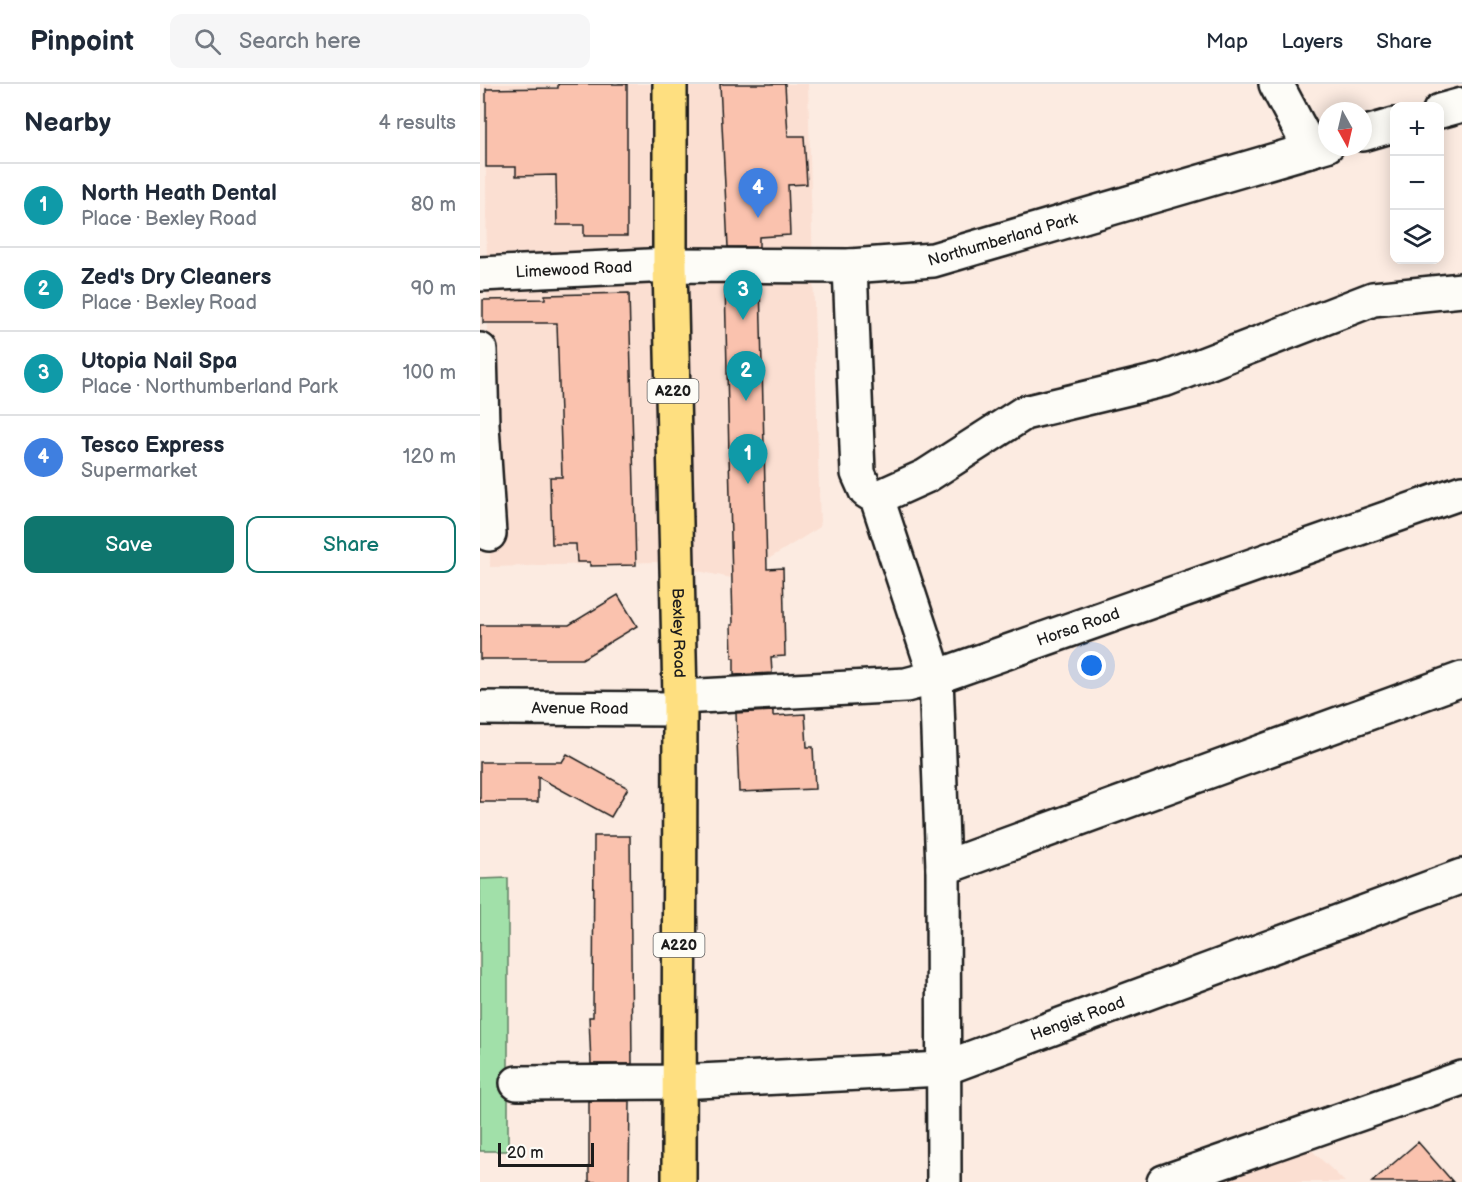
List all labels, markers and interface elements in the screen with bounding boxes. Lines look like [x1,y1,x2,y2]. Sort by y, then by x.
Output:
search box [170,14,590,68]
text: Pinpoint [30,25,134,58]
icon: search [191,25,224,58]
text: Search here [239,28,361,55]
text: Map [1206,29,1248,54]
text: Layers [1281,29,1343,54]
text: Share [1376,29,1432,54]
north arrow [1318,102,1372,156]
map controls [1390,102,1444,264]
button: + [1390,102,1444,156]
text: Nearby [24,108,111,139]
text: 4 results [378,111,456,135]
button: − [1390,156,1444,210]
pin: 4 [738,168,778,218]
text: North Heath Dental [81,180,277,207]
text: 1 [39,193,48,217]
text: 80 m [411,193,456,217]
text: Place · Bexley Road [81,207,257,231]
street label: Northumberland Park [926,209,1080,270]
button: layers [1390,210,1444,264]
street label: Limewood Road [515,257,633,282]
text: Zed's Dry Cleaners [81,264,271,291]
pin: 3 [724,270,762,320]
text: 2 [38,277,49,301]
text: 90 m [411,277,456,301]
text: Place · Bexley Road [81,291,257,315]
text: Utopia Nail Spa [81,348,237,375]
pin: 2 [726,352,766,401]
text: 3 [38,361,49,385]
text: 100 m [403,361,456,385]
text: Place · Northumberland Park [81,375,338,399]
road number: A220 [648,379,698,403]
text: Tesco Express [81,432,224,459]
pin: 1 [728,434,768,484]
text: 4 [38,445,49,469]
text: 120 m [403,445,456,469]
text: Supermarket [81,459,197,483]
button: Save [24,516,234,573]
button: Share [246,516,456,573]
street label: Bexley Road [668,588,689,678]
street label: Horsa Road [1034,604,1122,650]
your location [1077,651,1106,680]
street label: Avenue Road [532,699,628,718]
road number: A220 [654,933,704,957]
street label: Hengist Road [1028,993,1127,1045]
scale bar [498,1140,594,1168]
text: 20 m [507,1144,543,1163]

